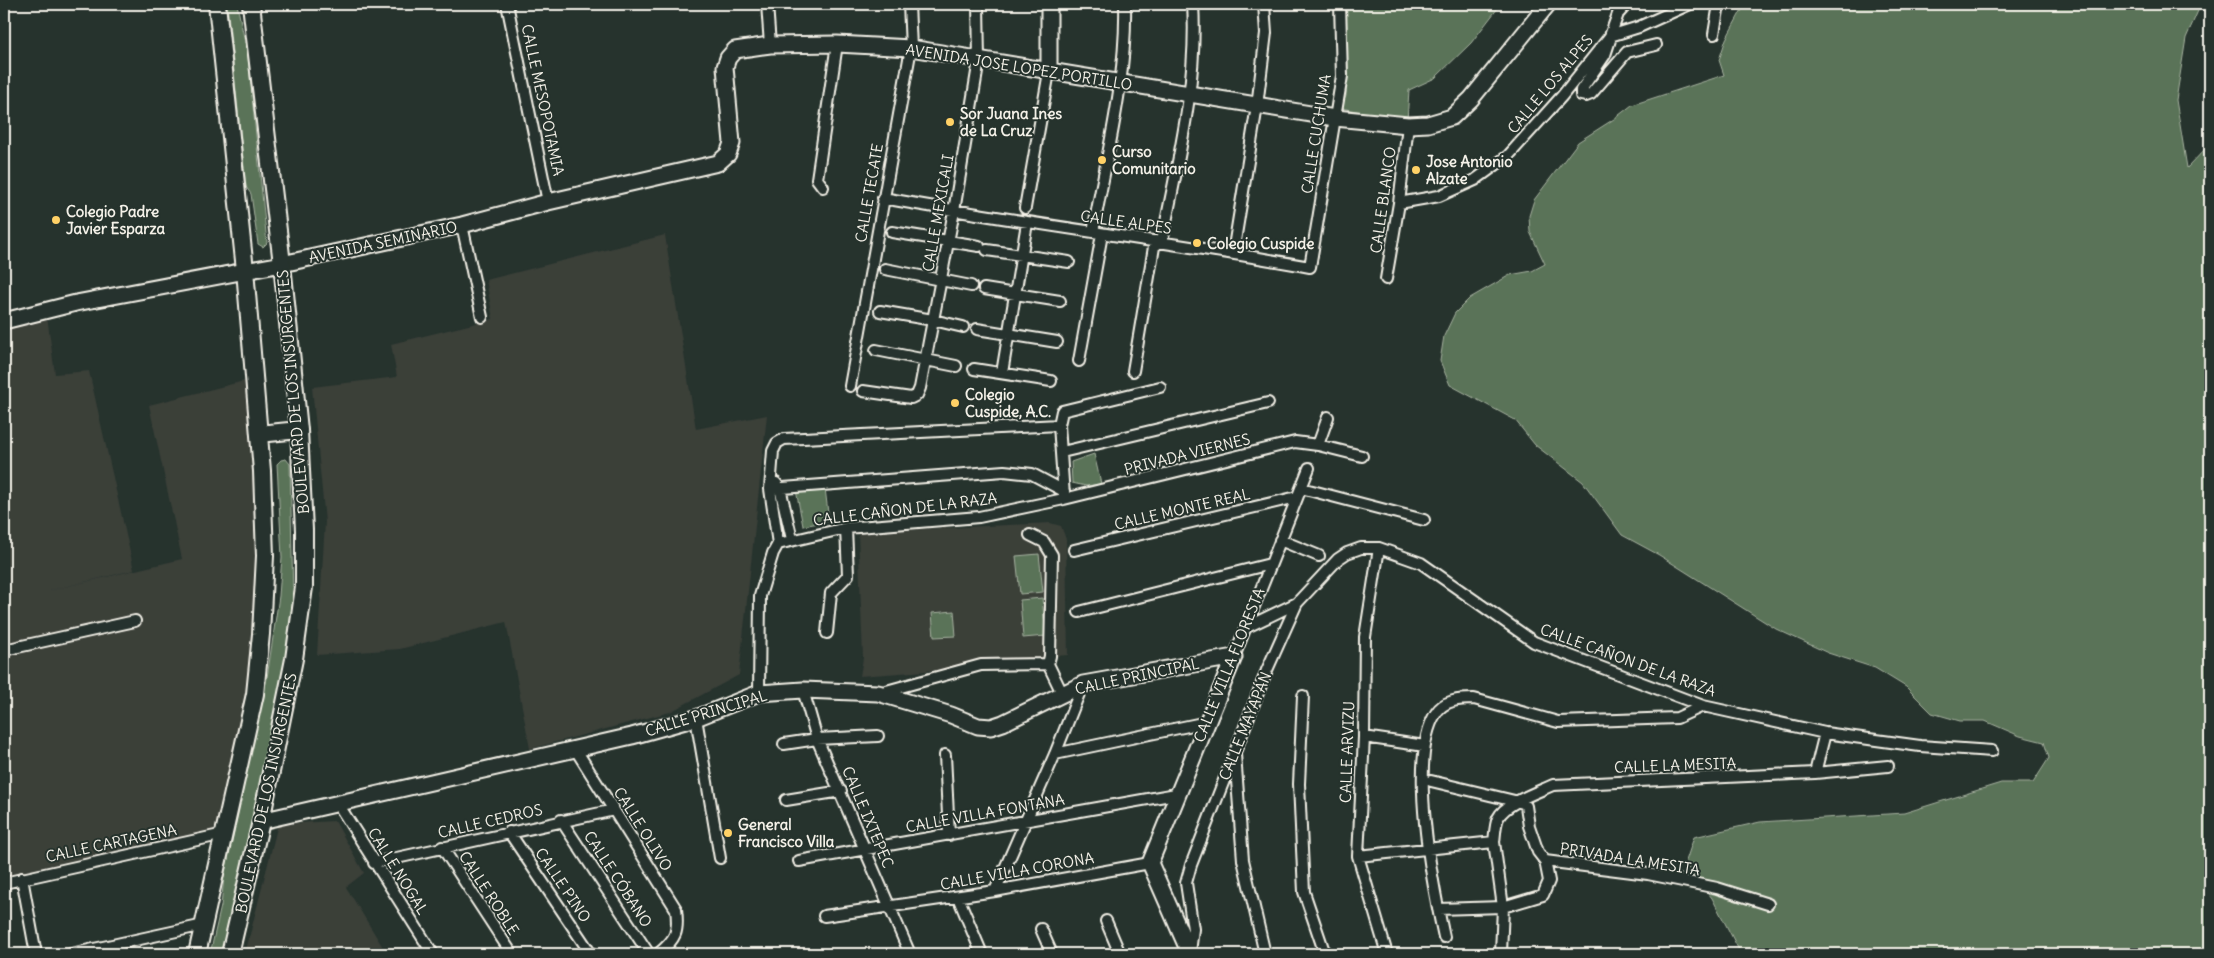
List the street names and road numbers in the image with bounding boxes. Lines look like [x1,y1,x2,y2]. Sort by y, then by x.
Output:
street label: CALLE MESOPOTAMIA [518,22,568,178]
street label: CALLE LOS ALPES [1503,31,1597,137]
street label: AVENIDA JOSE LOPEZ PORTILLO [904,40,1134,94]
street label: CALLE CUCHUMA [1297,72,1335,195]
street label: CALLE TECATE [851,142,887,244]
street label: CALLE BLANCO [1366,146,1400,254]
street label: CALLE MEXICALI [918,153,958,273]
street label: CALLE ALPES [1079,206,1173,238]
street label: AVENIDA SEMINARIO [307,217,459,267]
street label: BOULEVARD DE LOS INSURGENTES [273,269,313,515]
street label: PRIVADA VIERNES [1122,429,1252,479]
street label: CALLE MONTE REAL [1112,484,1252,534]
street label: CALLE CAÑON DE LA RAZA [812,488,998,530]
street label: CALLE VILLA FLORESTA [1189,585,1269,745]
street label: CALLE CAÑON DE LA RAZA [1538,619,1719,701]
street label: CALLE PRINCIPAL [1073,654,1201,698]
street label: CALLE MAYAPÁN [1215,669,1275,783]
street label: BOULEVARD DE LOS INSURGENTES [231,671,301,915]
street label: CALLE PRINCIPAL [643,685,769,741]
street label: CALLE ARVIZU [1336,701,1358,803]
street label: CALLE LA MESITA [1614,753,1737,777]
street label: CALLE IXTEPEC [838,763,898,871]
street label: CALLE OLIVO [610,784,676,874]
street label: CALLE VILLA FONTANA [904,790,1066,836]
street label: CALLE CEDROS [436,800,544,842]
street label: CALLE CARTAGENA [44,820,179,866]
street label: CALLE NOGAL [364,824,432,918]
street label: CALLE CÓBANO [580,827,657,931]
street label: PRIVADA LA MESITA [1559,839,1702,880]
street label: CALLE PINO [531,844,595,926]
street label: CALLE ROBLE [455,848,523,939]
street label: CALLE VILLA CORONA [939,848,1096,894]

